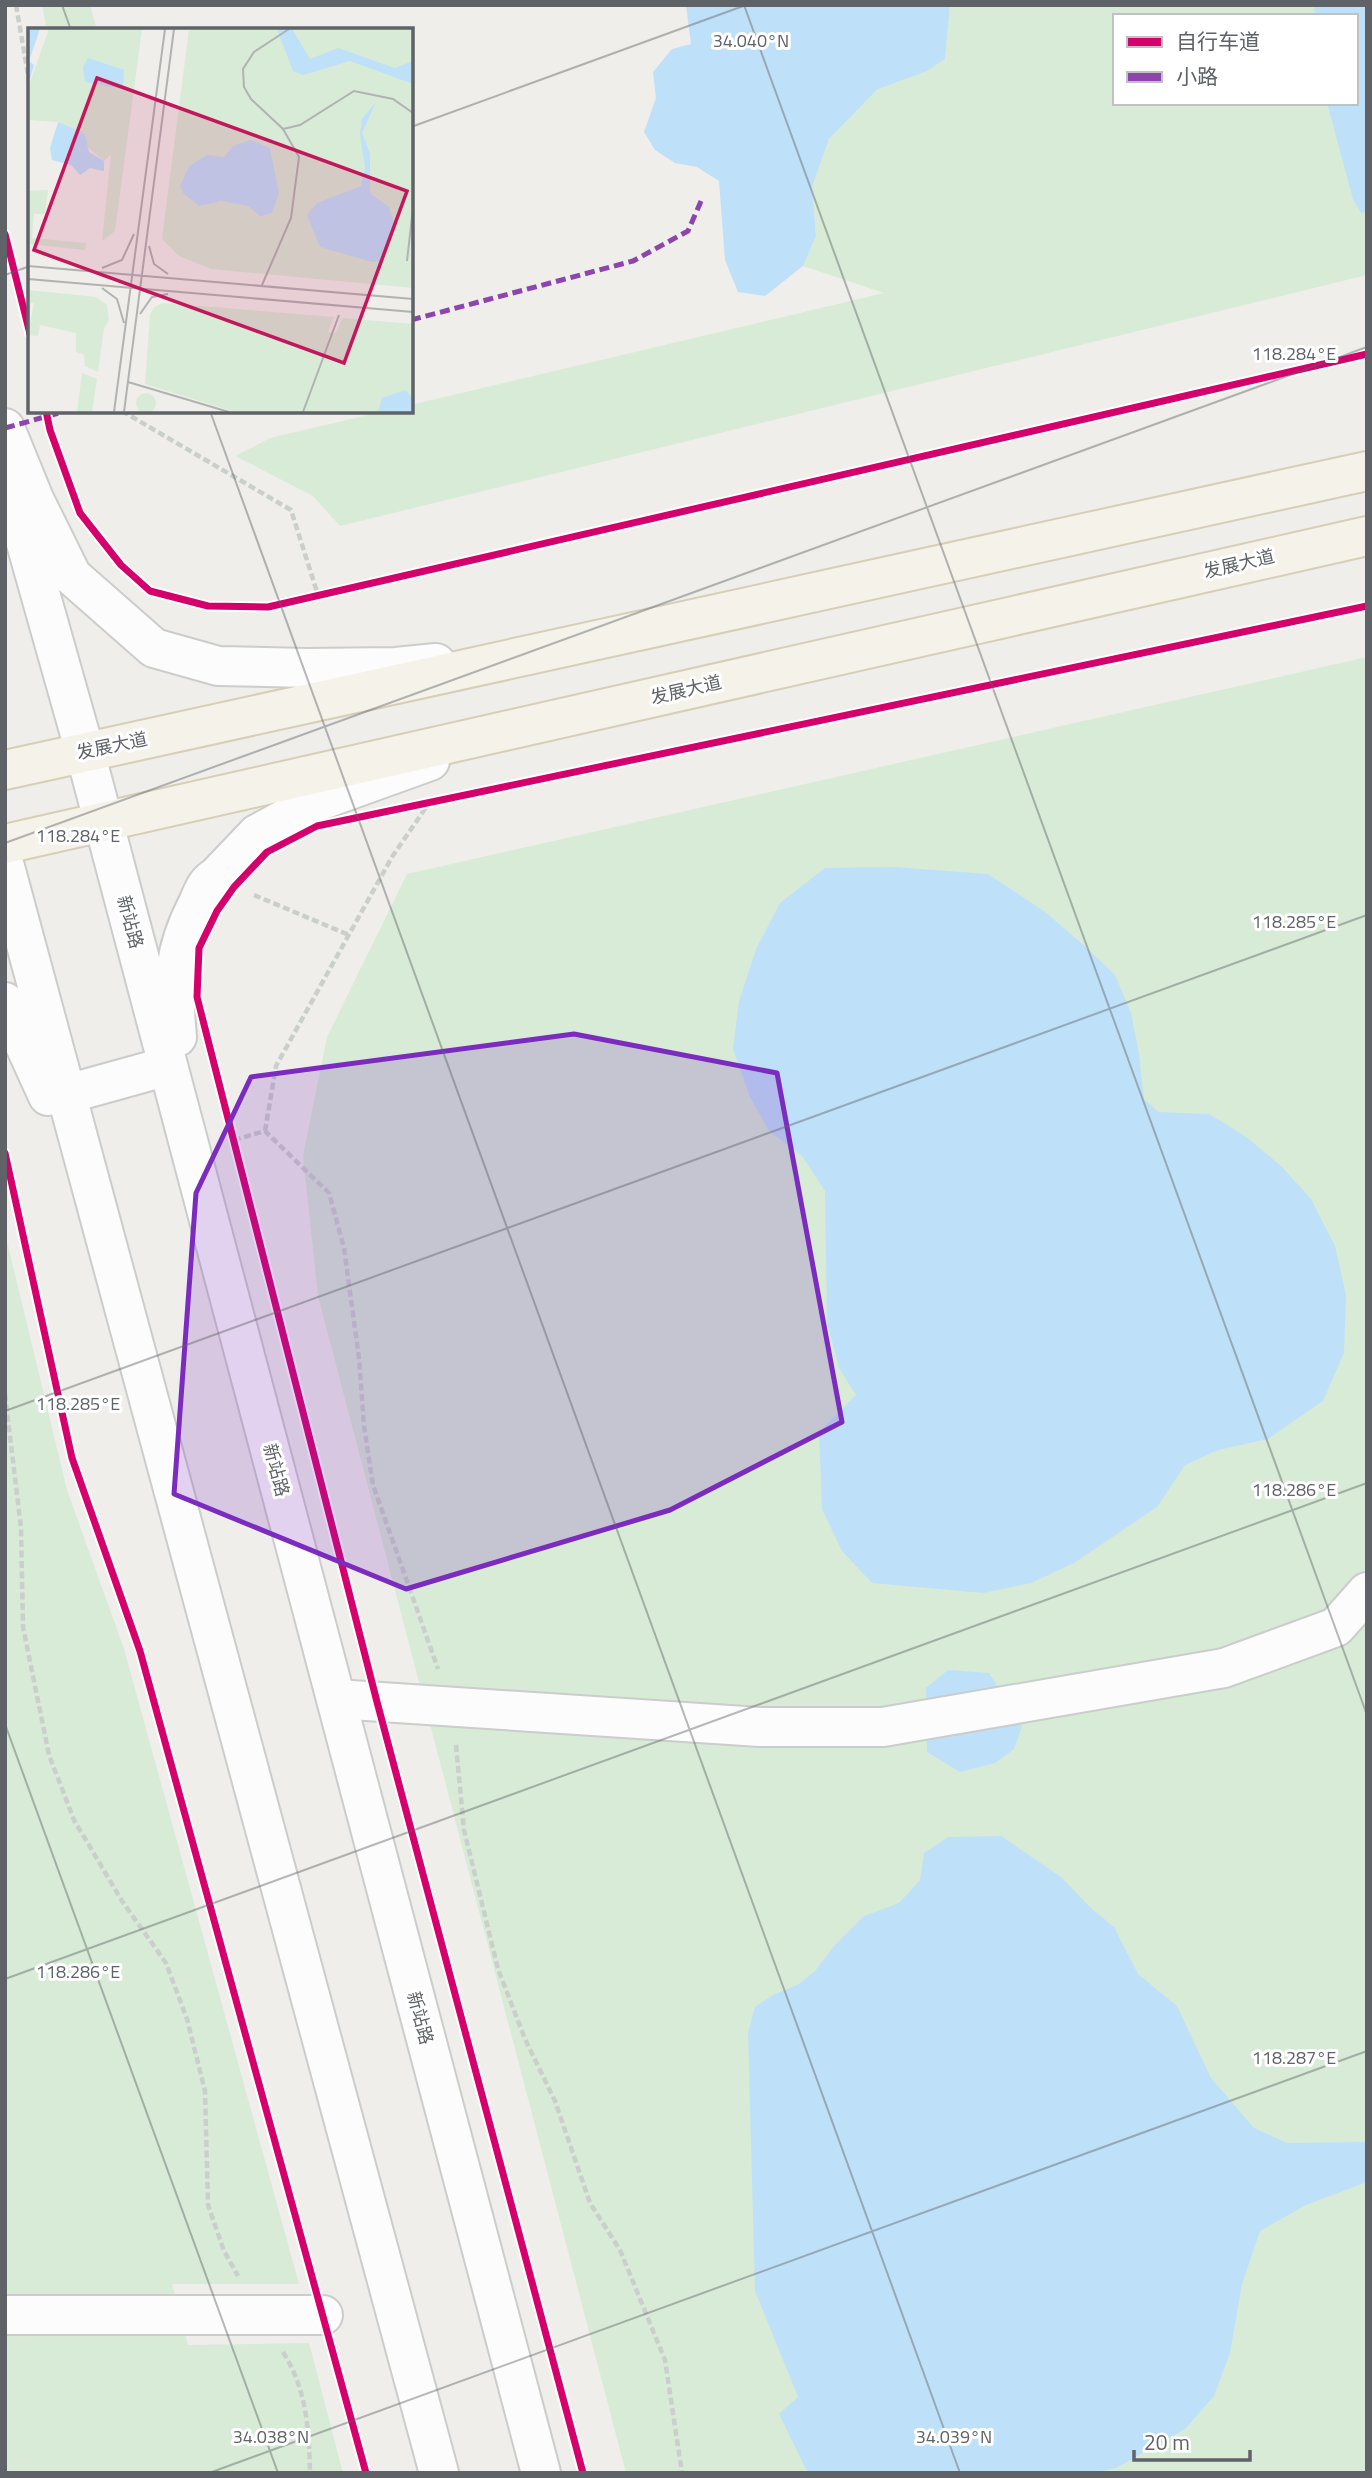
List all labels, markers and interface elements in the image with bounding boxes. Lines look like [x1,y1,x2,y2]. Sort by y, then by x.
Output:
legend [1113,14,1358,105]
text: 自行车道 [1176,25,1260,57]
text: 34.040°N [713,27,789,54]
inset map [28,28,413,413]
text: 小路 [1176,60,1218,92]
text: 118.284°E [1252,340,1336,367]
street label: 发展大道 [1201,542,1277,585]
street label: 发展大道 [648,668,724,711]
street label: 发展大道 [74,725,150,766]
text: 118.284°E [36,822,120,849]
street label: 新站路 [110,892,151,951]
text: 118.285°E [1252,908,1336,935]
text: 118.285°E [36,1390,120,1417]
street label: 新站路 [256,1440,297,1499]
text: 118.286°E [1252,1476,1336,1503]
text: 118.286°E [36,1958,120,1985]
street label: 新站路 [400,1988,441,2047]
text: 118.287°E [1252,2044,1336,2071]
scale bar [1134,2418,1250,2462]
text: 34.038°N [233,2423,309,2450]
text: 34.039°N [916,2423,992,2450]
text: 20 m [1144,2426,1190,2458]

